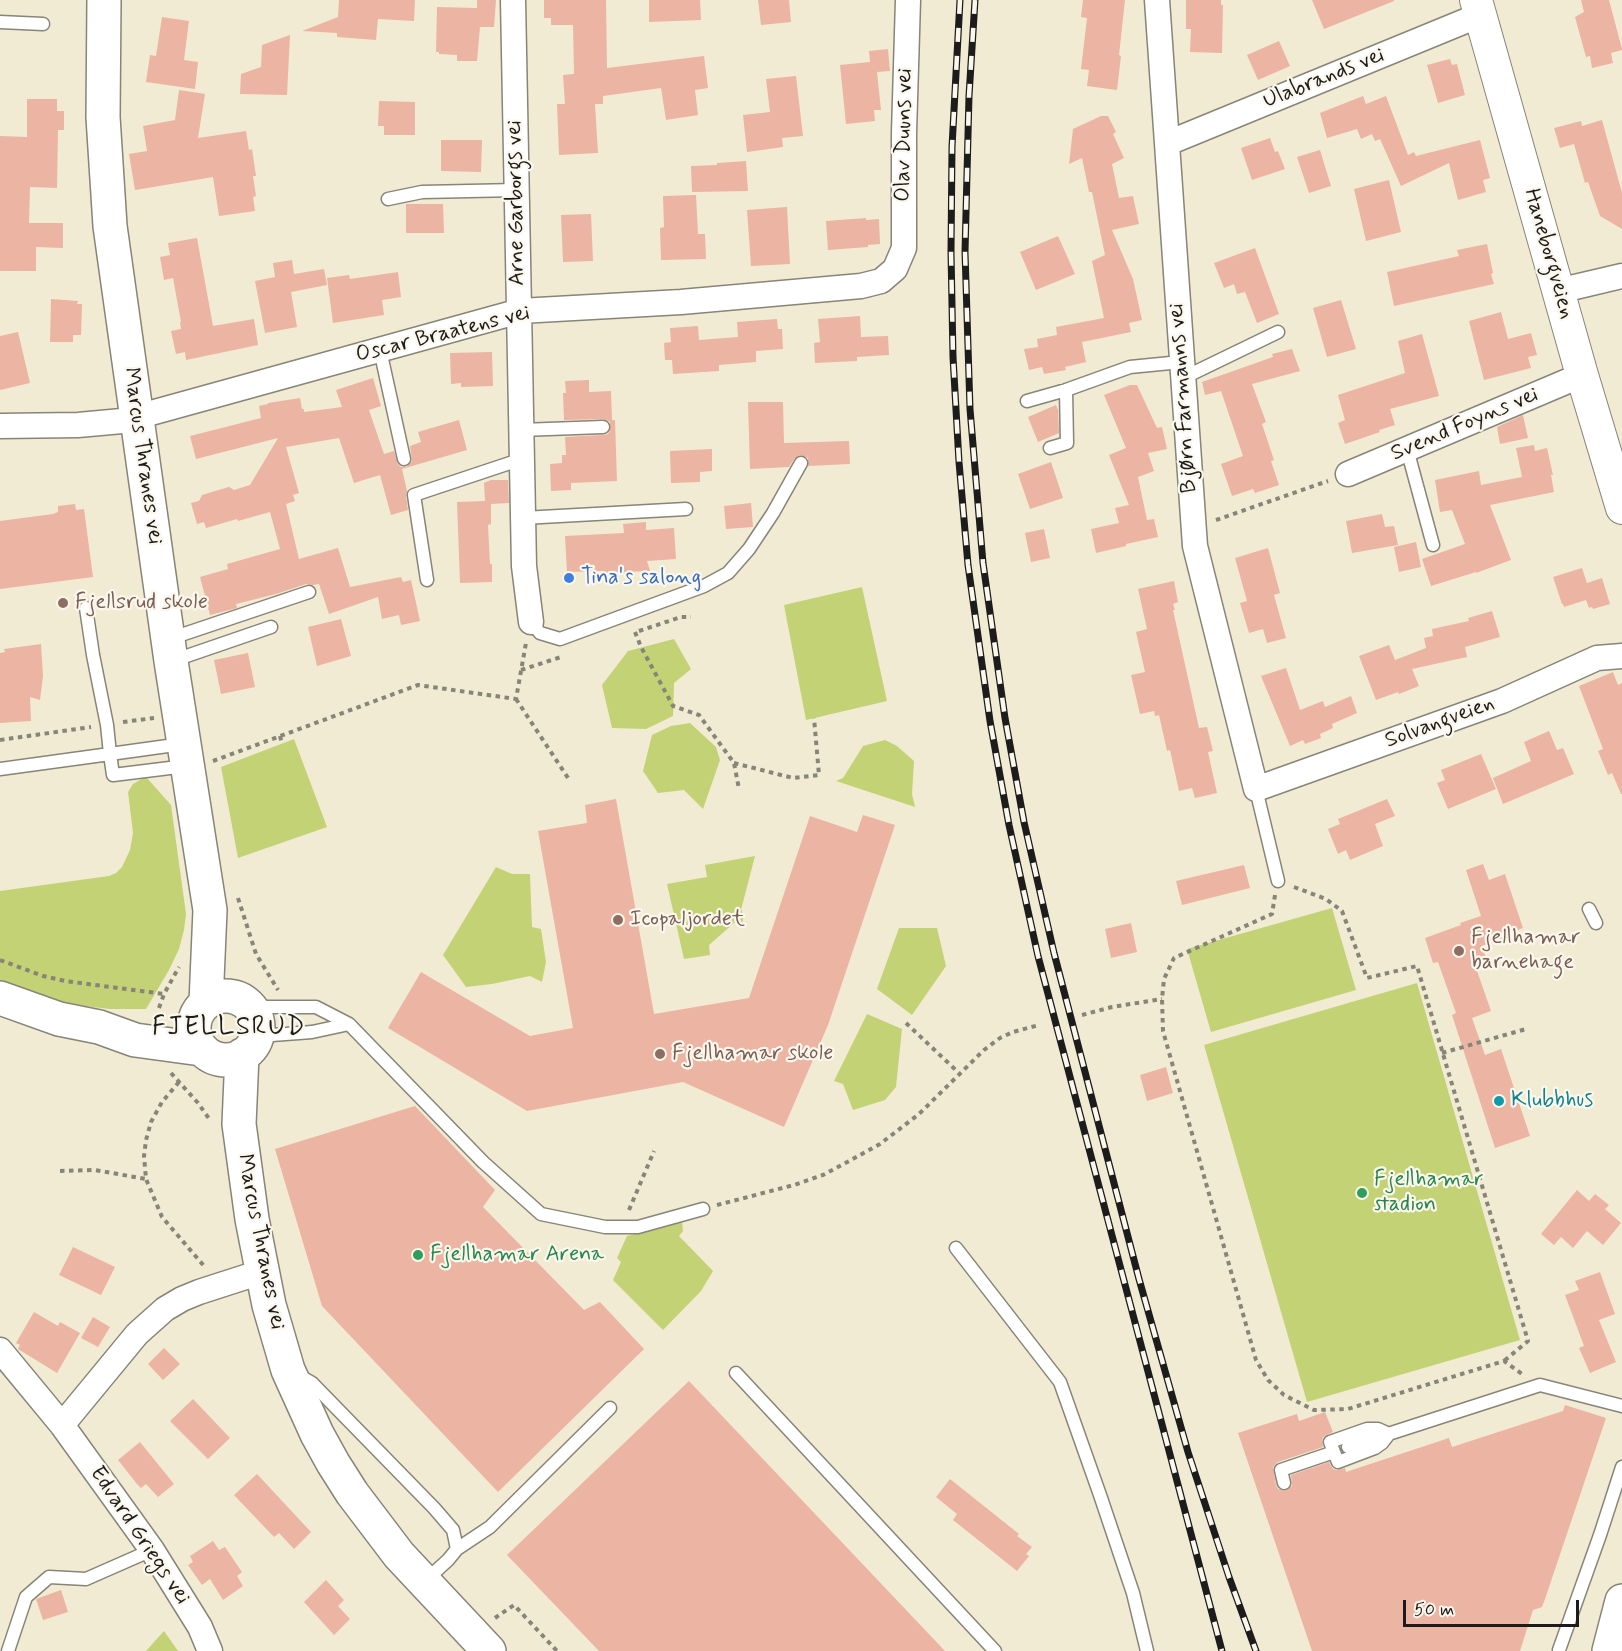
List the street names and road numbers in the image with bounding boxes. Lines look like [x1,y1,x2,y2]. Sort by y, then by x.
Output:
street label: Ulabrands vei [1260,43,1388,115]
street label: Olav Duuns vei [891,68,919,202]
street label: Arne Garborgs vei [502,120,532,286]
street label: Haneborgveien [1517,186,1579,322]
street label: Oscar Braatens vei [353,301,533,369]
street label: Bjørn Farmanns vei [1164,302,1204,494]
street label: Marcus Thranes vei [117,366,167,546]
street label: Svend Foyns vei [1387,382,1543,468]
street label: Solvangveien [1382,691,1498,755]
street label: Marcus Thranes vei [230,1152,290,1332]
street label: Edvard Griegs vei [83,1462,195,1610]

